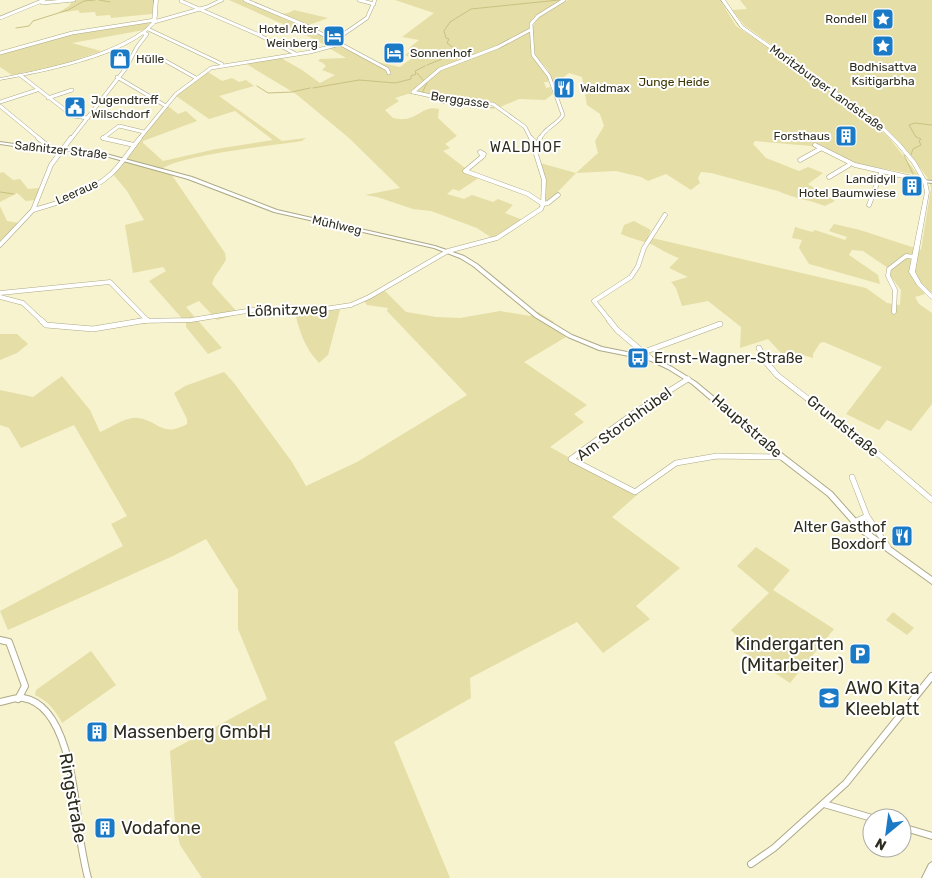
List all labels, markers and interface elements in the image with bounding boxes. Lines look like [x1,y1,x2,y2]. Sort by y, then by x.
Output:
place icon: Rondell [871,7,895,31]
place label: Rondell [825,12,867,26]
place label: Hotel Alter Weinberg [259,22,318,50]
hotel icon: Hotel Alter Weinberg [322,24,346,48]
place icon: Bodhisattva Ksitigarbha [871,34,895,58]
hotel icon: Sonnenhof [382,41,406,65]
street label: Moritzburger Landstraße [767,42,887,134]
place label: Sonnenhof [410,46,472,60]
shop icon: Hülle [108,47,132,71]
place label: Hülle [136,52,165,66]
place label: Bodhisattva Ksitigarbha [849,60,917,88]
park label: Junge Heide [639,75,710,89]
restaurant icon: Waldmax [552,76,576,100]
place label: Waldmax [580,81,630,95]
street label: Berggasse [430,89,490,111]
place label: Jugendtreff Wilschdorf [91,93,159,121]
public building icon: Jugendtreff Wilschdorf [63,95,87,119]
building icon: Forsthaus [834,124,858,148]
place label: Forsthaus [774,129,830,143]
street label: Saßnitzer Straße [14,138,108,162]
district label: WALDHOF [490,139,562,156]
place label: Landidyll Hotel Baumwiese [799,172,896,200]
building icon: Landidyll Hotel Baumwiese [900,174,924,198]
street label: Leeraue [54,176,101,208]
street label: Mühlweg [311,213,363,237]
street label: Lößnitzweg [246,300,328,320]
bus stop icon: Ernst-Wagner-Straße [626,346,650,370]
place label: Ernst-Wagner-Straße [654,349,803,367]
street label: Am Storchhübel [573,384,675,464]
street label: Hauptstraße [708,391,786,461]
street label: Grundstraße [803,391,883,461]
place label: Alter Gasthof Boxdorf [794,518,886,553]
restaurant icon: Alter Gasthof Boxdorf [890,524,914,548]
place label: Kindergarten (Mitarbeiter) [735,633,844,676]
parking icon: Kindergarten (Mitarbeiter) [848,642,872,666]
place label: AWO Kita Kleeblatt [845,677,920,720]
school or university icon: AWO Kita Kleeblatt [817,686,841,710]
building icon: Massenberg GmbH [85,720,109,744]
place label: Massenberg GmbH [113,721,271,743]
street label: Ringstraße [54,751,92,845]
north arrow [862,808,912,858]
building icon: Vodafone [93,816,117,840]
place label: Vodafone [121,817,201,839]
text: N [872,834,889,854]

